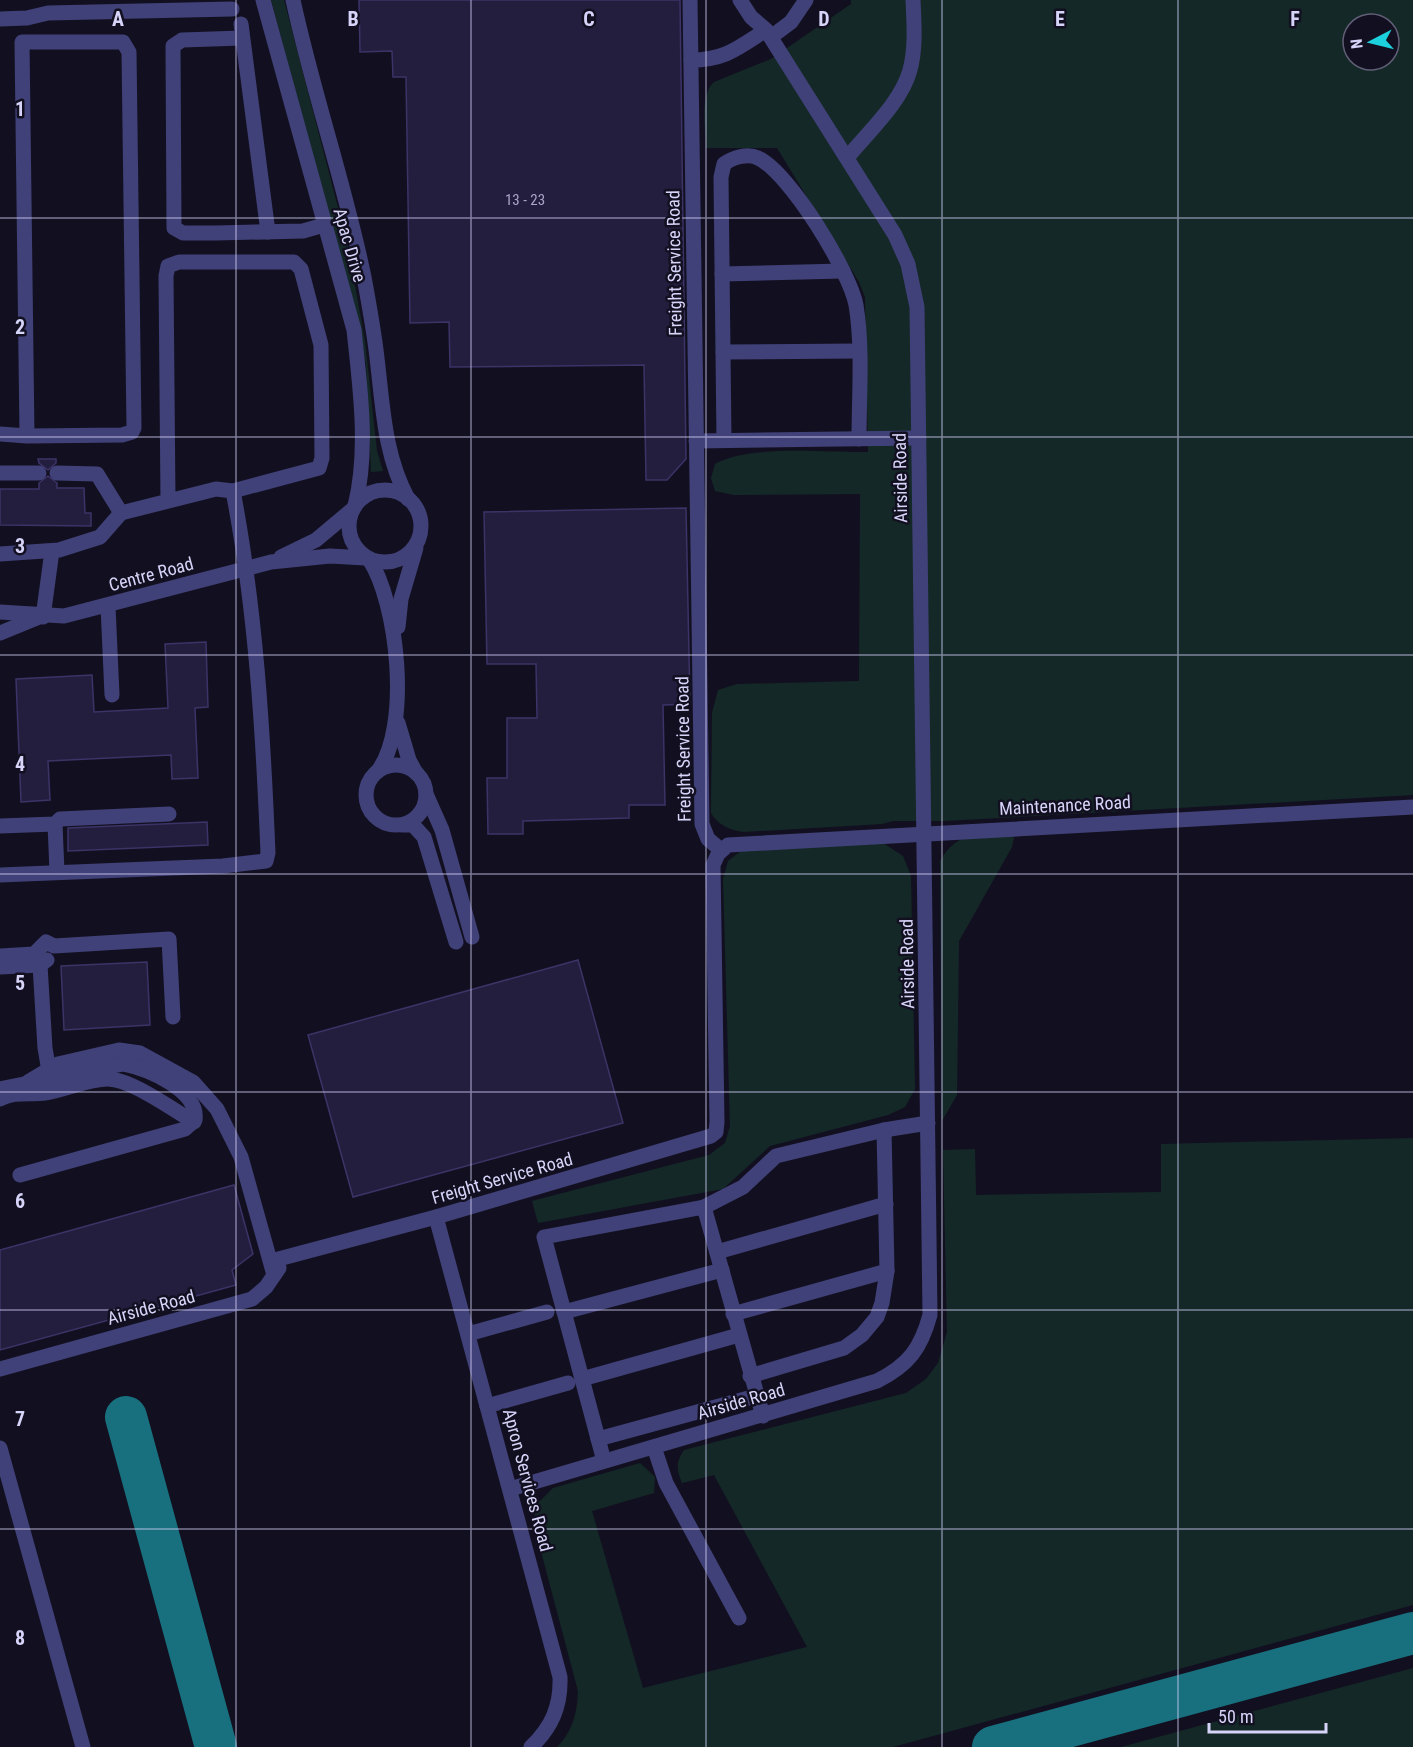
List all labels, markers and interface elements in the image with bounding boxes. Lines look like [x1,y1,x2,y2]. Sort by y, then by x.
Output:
text: A [112,7,124,31]
text: B [347,7,359,31]
text: C [583,7,595,31]
text: D [818,7,830,31]
text: E [1055,7,1065,31]
text: F [1290,7,1300,31]
north arrow [1341,12,1401,72]
text: N [1347,38,1367,50]
text: 1 [15,97,25,121]
street label: Freight Service Road [662,190,686,336]
house number: 13 - 23 [505,191,545,209]
street label: Apac Drive [329,205,371,285]
text: 2 [15,315,25,339]
street label: Airside Road [889,433,911,523]
text: 3 [15,534,25,558]
street label: Centre Road [106,553,196,595]
street label: Freight Service Road [671,676,695,822]
text: 4 [15,752,25,776]
street label: Maintenance Road [999,791,1131,819]
street label: Airside Road [896,919,918,1009]
text: 5 [15,971,25,995]
street label: Freight Service Road [429,1148,575,1208]
text: 6 [15,1189,25,1213]
street label: Airside Road [105,1285,197,1329]
street label: Airside Road [695,1379,787,1423]
street label: Apron Services Road [499,1406,557,1554]
text: 7 [15,1407,25,1431]
text: 8 [15,1626,25,1650]
scale bar [1209,1696,1326,1734]
text: 50 m [1218,1706,1253,1727]

